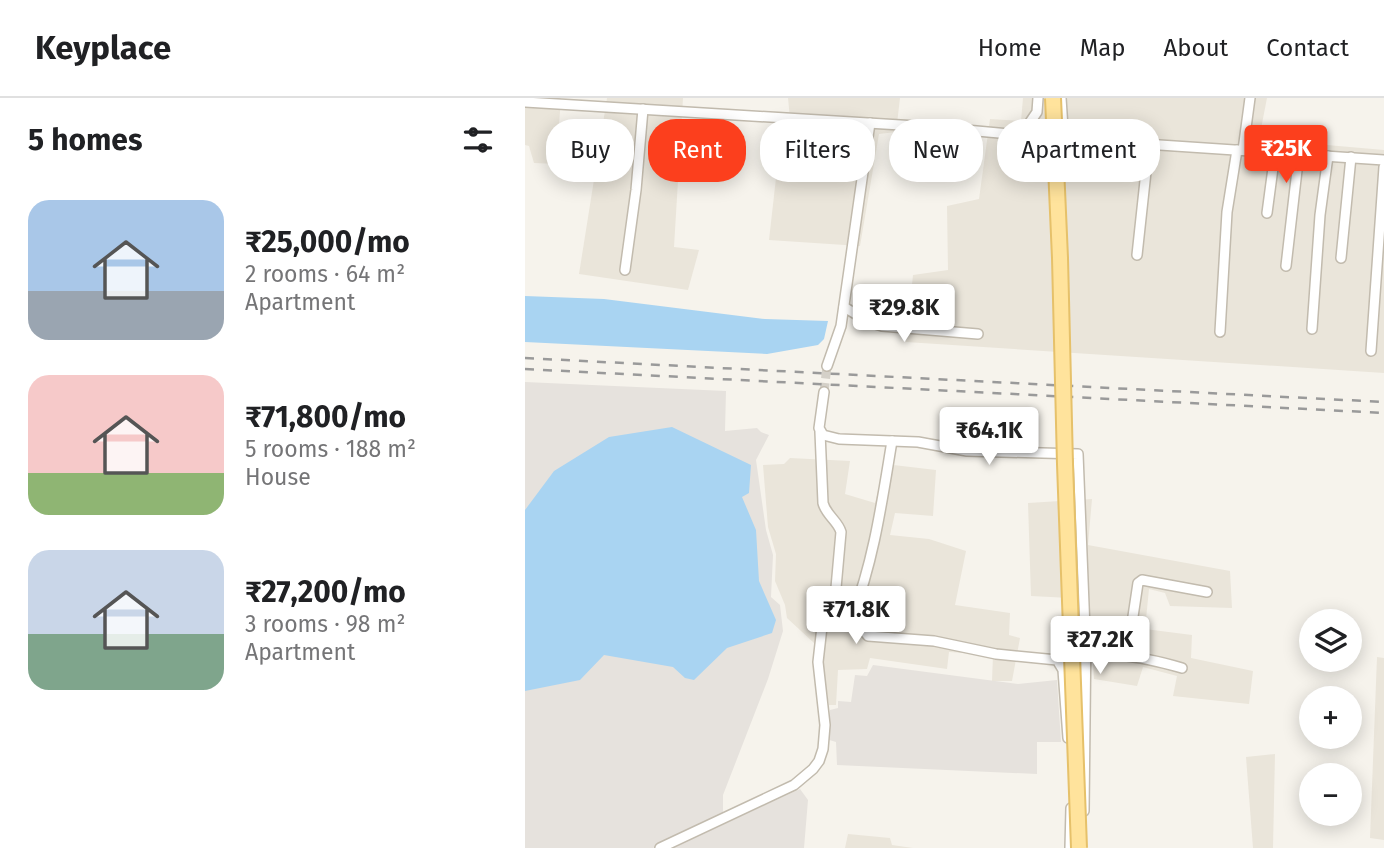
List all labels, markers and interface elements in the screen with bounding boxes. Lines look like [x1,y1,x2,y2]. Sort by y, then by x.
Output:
text: Keyplace [35,28,171,68]
text: Home [978,34,1042,62]
text: Map [1080,34,1126,62]
text: About [1164,34,1228,62]
text: Contact [1266,34,1349,62]
chip: Buy [546,119,634,182]
chip: Rent [648,119,746,182]
chip: Filters [760,119,875,182]
chip: New [889,119,983,182]
chip: Apartment [997,119,1160,182]
icon: filters [459,121,497,159]
text: 5 homes [28,122,142,158]
pin: ₹25K [1245,126,1327,185]
text: ₹25K [1260,134,1312,162]
text: ₹25,000/mo [245,224,410,260]
icon: home [84,228,168,312]
text: 2 rooms · 64 m² [245,260,405,288]
pin: ₹29.8K [847,285,961,344]
text: Apartment [245,288,355,316]
text: ₹29.8K [869,293,939,321]
text: ₹71,800/mo [245,399,406,435]
icon: home [84,403,168,487]
pin: ₹64.1K [932,408,1046,467]
text: ₹64.1K [956,416,1022,444]
text: 5 rooms · 188 m² [245,435,416,463]
text: House [245,463,311,491]
text: ₹27,200/mo [245,574,406,610]
icon: home [84,578,168,662]
pin: ₹71.8K [799,587,913,646]
text: ₹71.8K [822,595,890,623]
map controls [1299,609,1362,826]
button: layers [1299,609,1362,672]
text: 3 rooms · 98 m² [245,610,405,638]
pin: ₹27.2K [1043,616,1157,676]
text: ₹27.2K [1067,625,1133,653]
text: Apartment [245,638,355,666]
button: + [1299,686,1362,749]
button: − [1299,763,1362,826]

